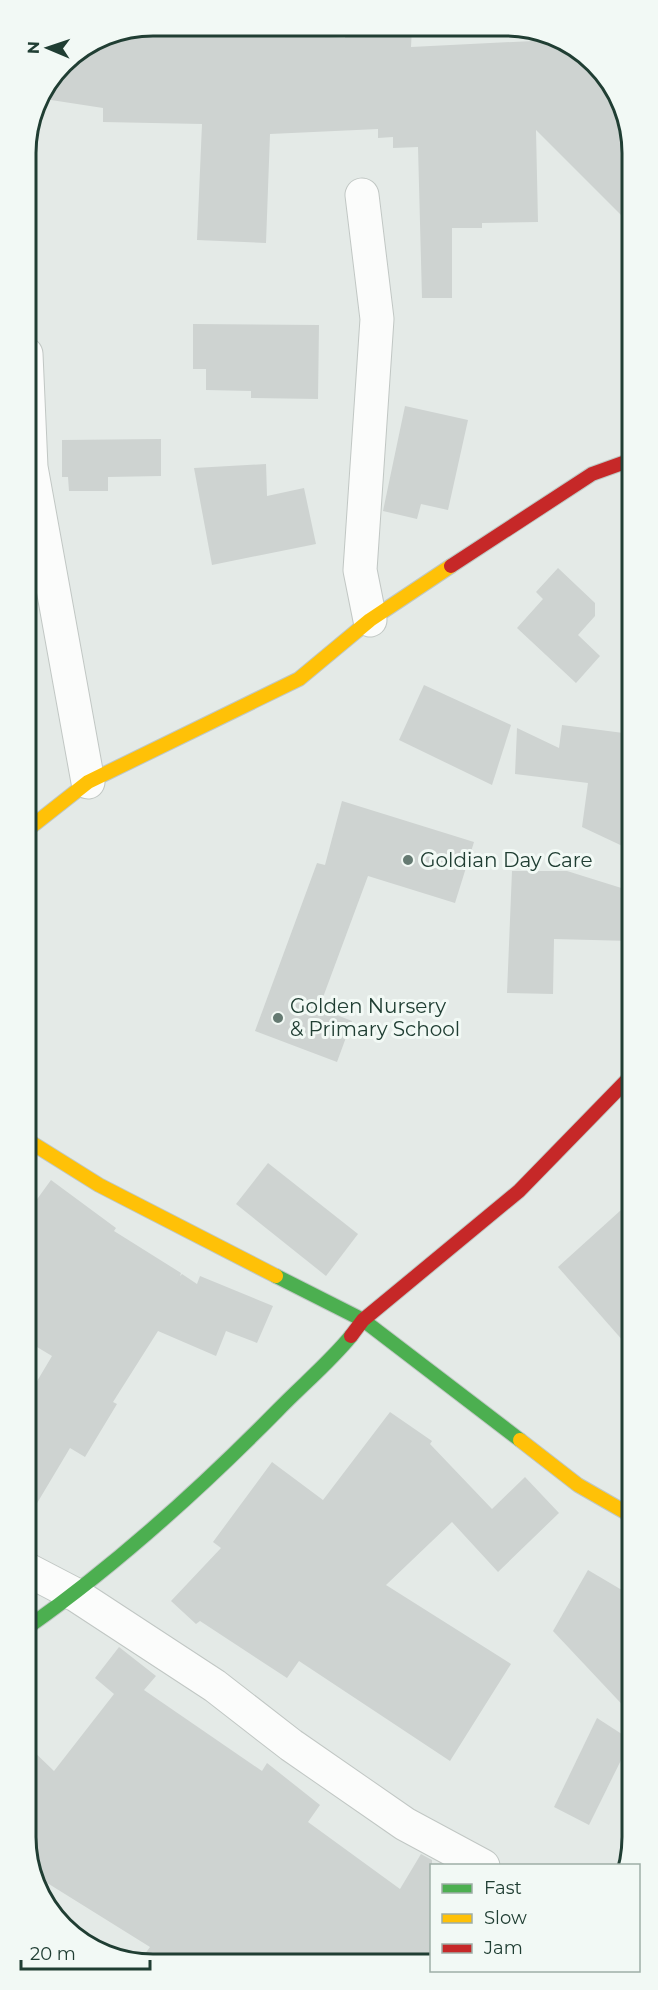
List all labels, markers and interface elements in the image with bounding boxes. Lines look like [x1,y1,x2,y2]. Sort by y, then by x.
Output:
north arrow [18,18,78,78]
text: N [24,41,43,54]
place label: Goldian Day Care [420,848,593,872]
marker: Goldian Day Care [401,853,415,867]
place label: Golden Nursery & Primary School [290,994,460,1041]
marker: Golden Nursery & Primary School [271,1011,285,1025]
legend [430,1864,640,1972]
text: Fast [484,1877,522,1899]
text: Slow [484,1907,527,1929]
scale bar [21,1933,150,1971]
text: Jam [483,1937,523,1959]
text: 20 m [30,1943,76,1965]

